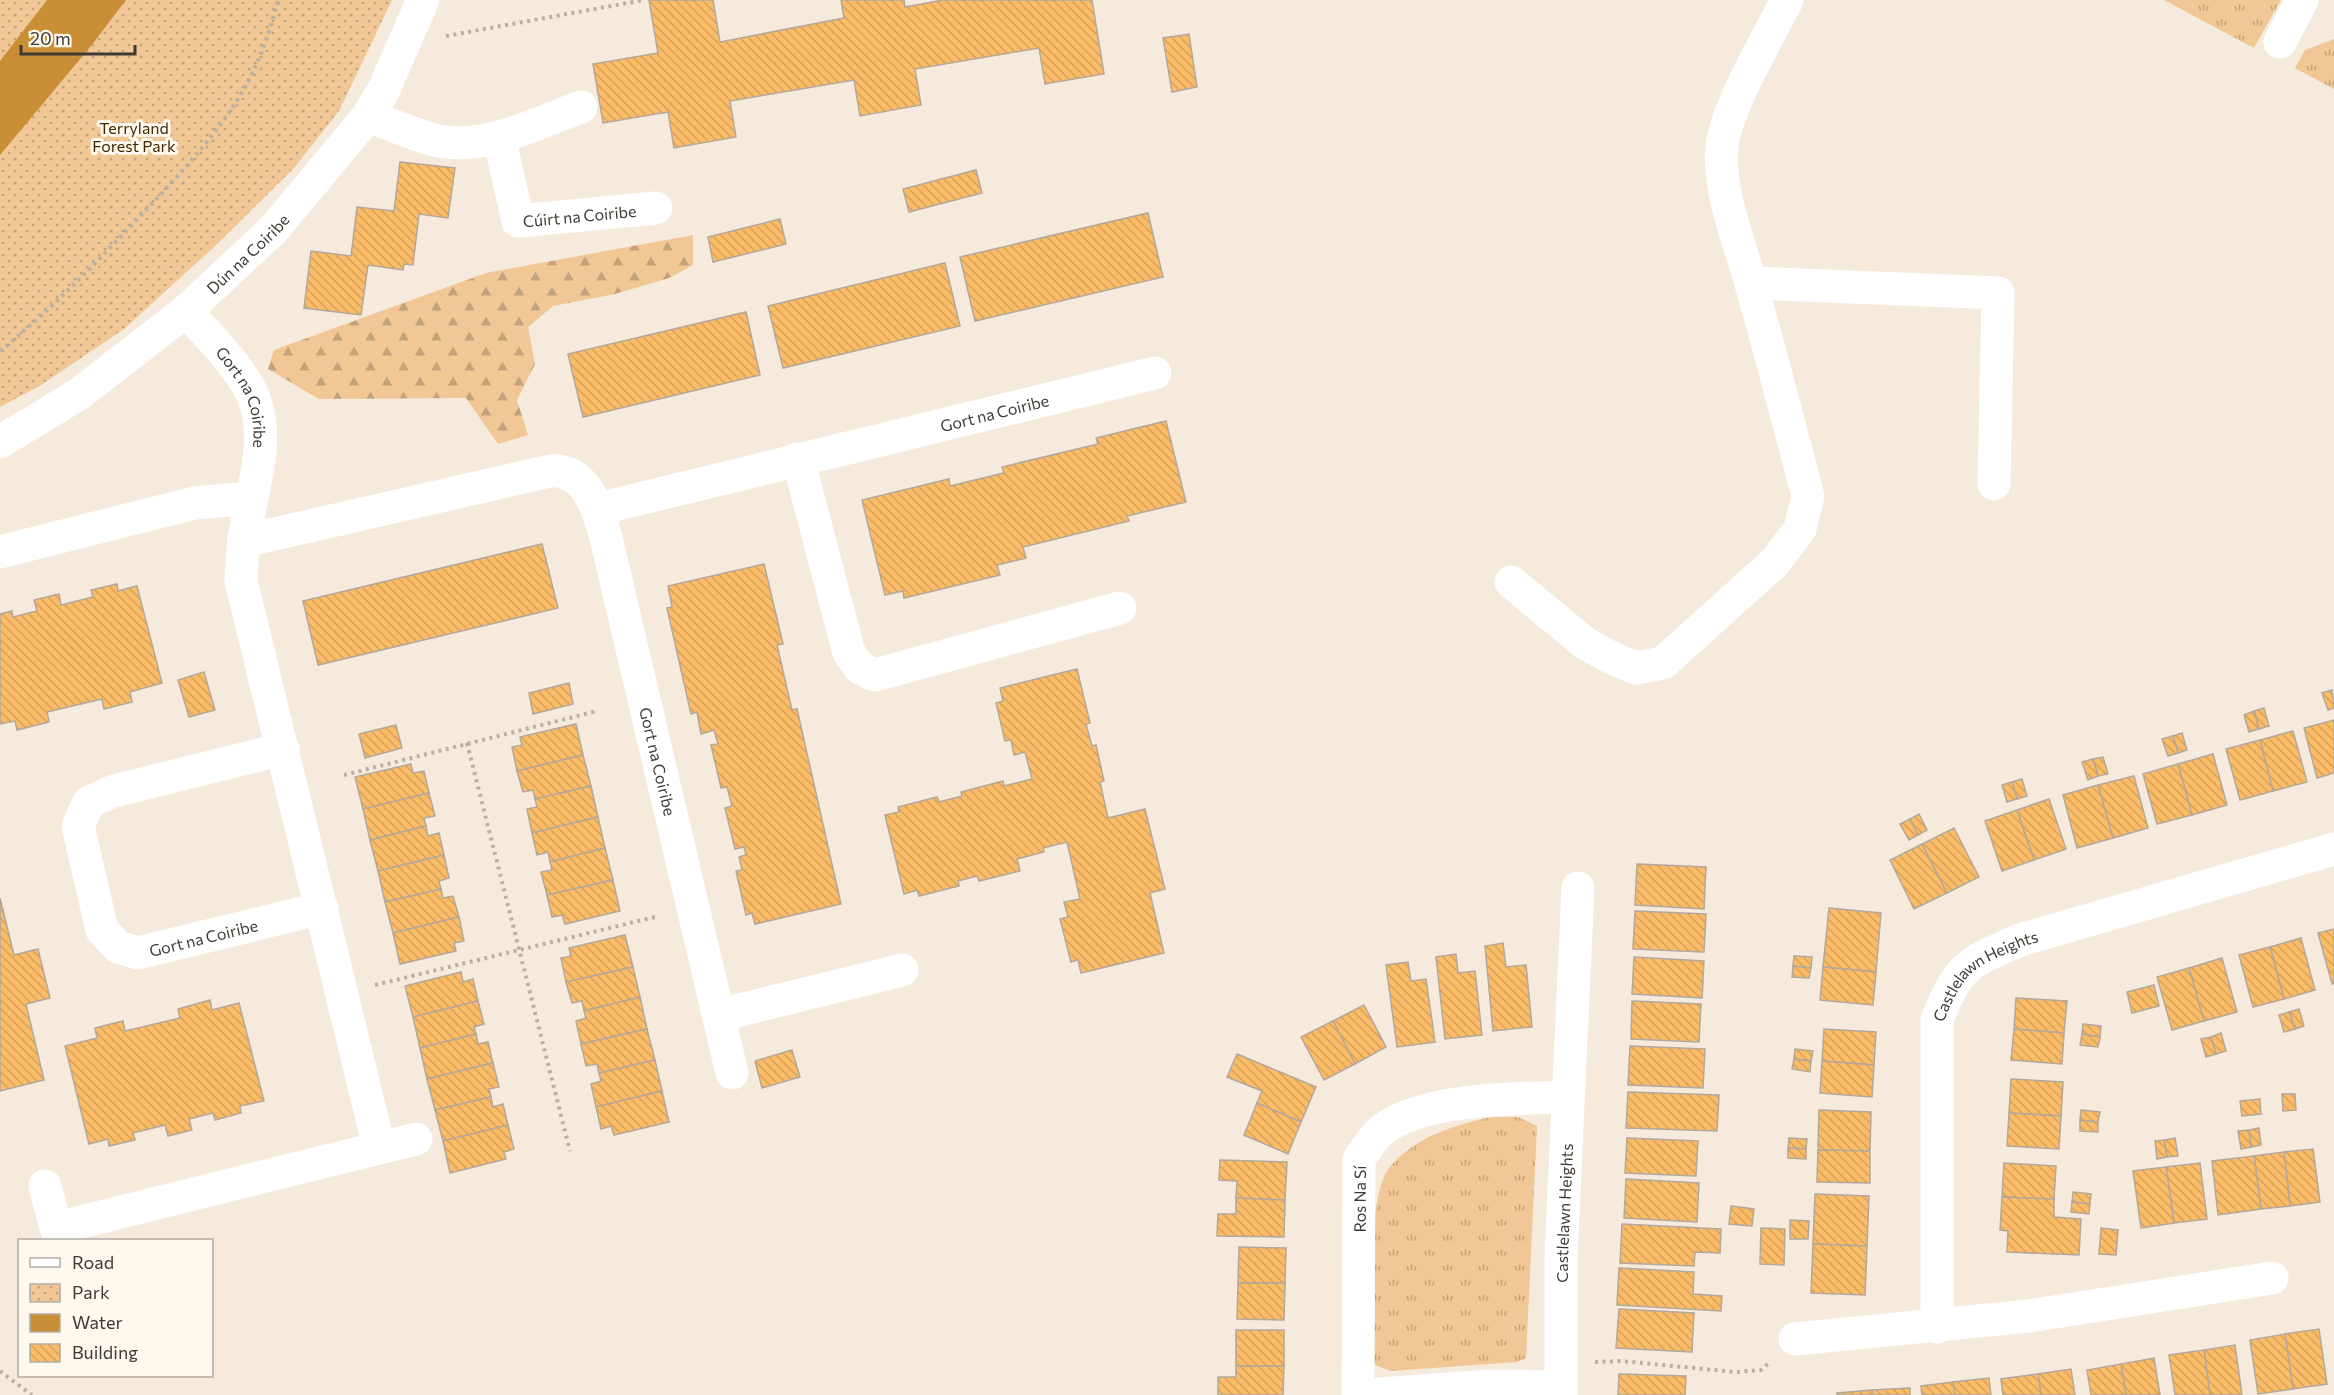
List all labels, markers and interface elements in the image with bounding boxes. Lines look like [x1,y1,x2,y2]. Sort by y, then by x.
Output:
scale bar [21,18,135,56]
text: 20 m [30,27,71,49]
park label: Terryland Forest Park [92,118,176,155]
street label: Cúirt na Coiribe [522,200,637,230]
street label: Dún na Coiribe [202,210,292,297]
street label: Gort na Coiribe [213,342,270,448]
street label: Gort na Coiribe [938,390,1051,435]
street label: Gort na Coiribe [637,705,681,818]
street label: Gort na Coiribe [147,915,259,959]
street label: Castlelawn Heights [1928,926,2040,1024]
street label: Castlelawn Heights [1552,1143,1576,1283]
street label: Ros Na Sí [1349,1165,1368,1233]
legend [18,1239,213,1377]
text: Road [72,1251,114,1273]
text: Park [72,1281,110,1303]
text: Water [72,1311,123,1333]
text: Building [72,1341,138,1363]

